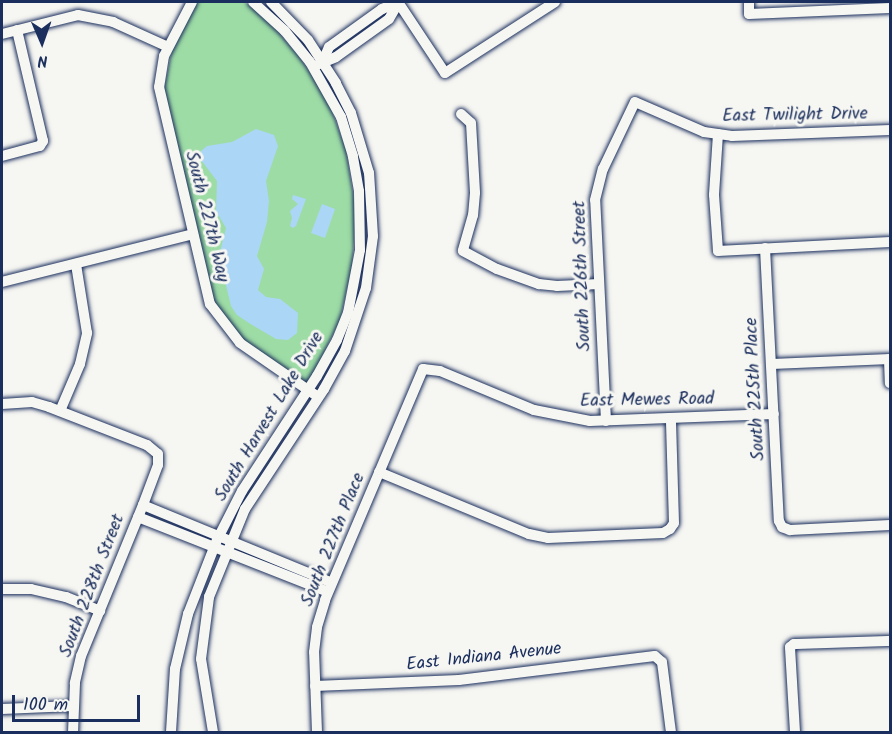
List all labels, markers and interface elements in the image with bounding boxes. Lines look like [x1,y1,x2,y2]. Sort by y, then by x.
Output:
north arrow [12,12,72,72]
text: N [37,48,48,73]
street label: East Twilight Drive [722,104,868,128]
street label: South 227th Way [179,149,233,285]
street label: South 226th Street [570,200,596,352]
street label: South 225th Place [741,317,771,461]
street label: South Harvest Lake Drive [211,328,329,506]
street label: East Mewes Road [580,389,714,413]
street label: South 227th Place [297,470,371,610]
street label: South 228th Street [56,511,130,661]
street label: East Indiana Avenue [405,639,563,677]
scale bar [15,683,142,721]
text: 100 m [23,691,68,720]

